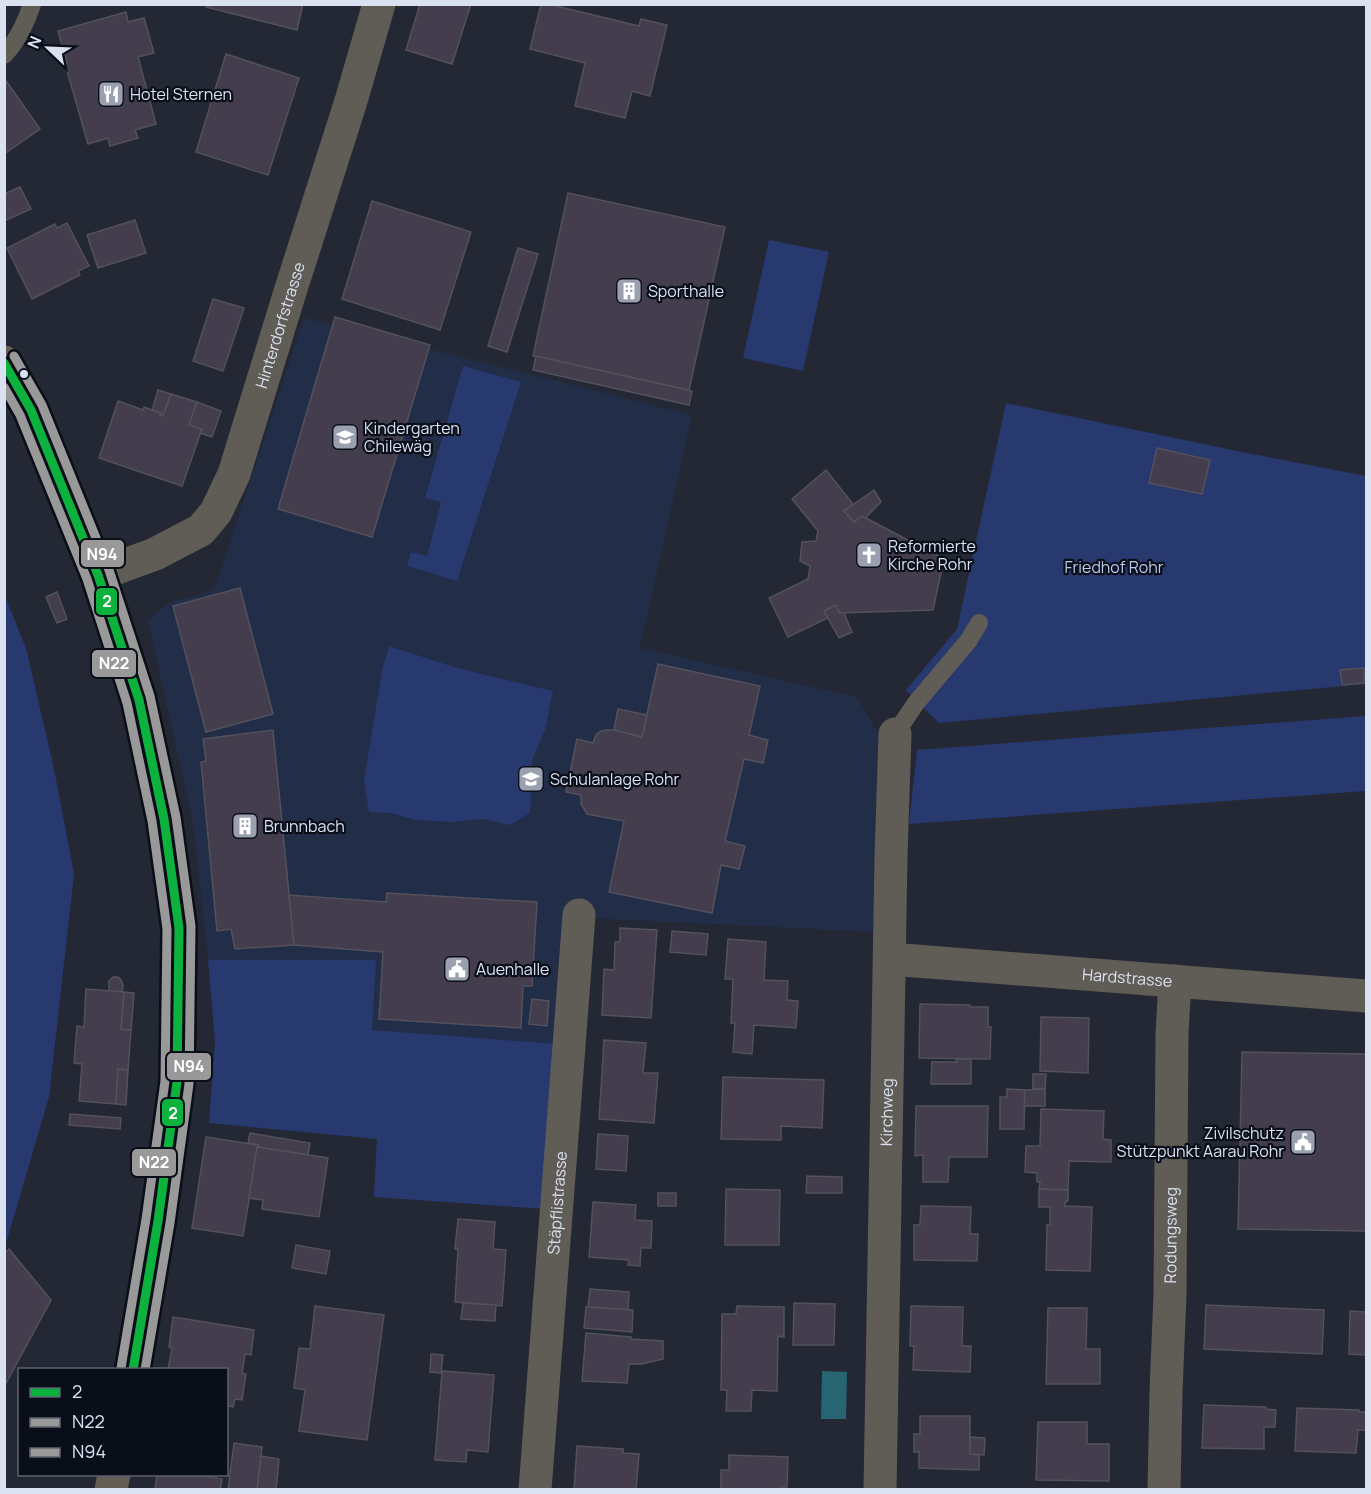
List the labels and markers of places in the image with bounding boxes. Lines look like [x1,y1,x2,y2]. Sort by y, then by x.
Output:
restaurant icon: Hotel Sternen [96,79,126,109]
place label: Hotel Sternen [130,83,232,105]
building icon: Sporthalle [614,276,644,306]
place label: Sporthalle [648,280,724,302]
unlabelled marker [18,368,30,380]
place label: Kindergarten Chilewäg [364,417,460,457]
school or university icon: Kindergarten Chilewäg [330,422,360,452]
place label: Reformierte Kirche Rohr [888,535,976,575]
church icon: Reformierte Kirche Rohr [854,540,884,570]
school or university icon: Schulanlage Rohr [516,764,546,794]
place label: Schulanlage Rohr [550,768,680,790]
building icon: Brunnbach [230,811,260,841]
place label: Brunnbach [264,815,345,837]
public building icon: Auenhalle [442,954,472,984]
place label: Auenhalle [476,958,549,980]
place label: Zivilschutz Stützpunkt Aarau Rohr [1116,1122,1284,1162]
public building icon: Zivilschutz Stützpunkt Aarau Rohr [1288,1127,1318,1157]

